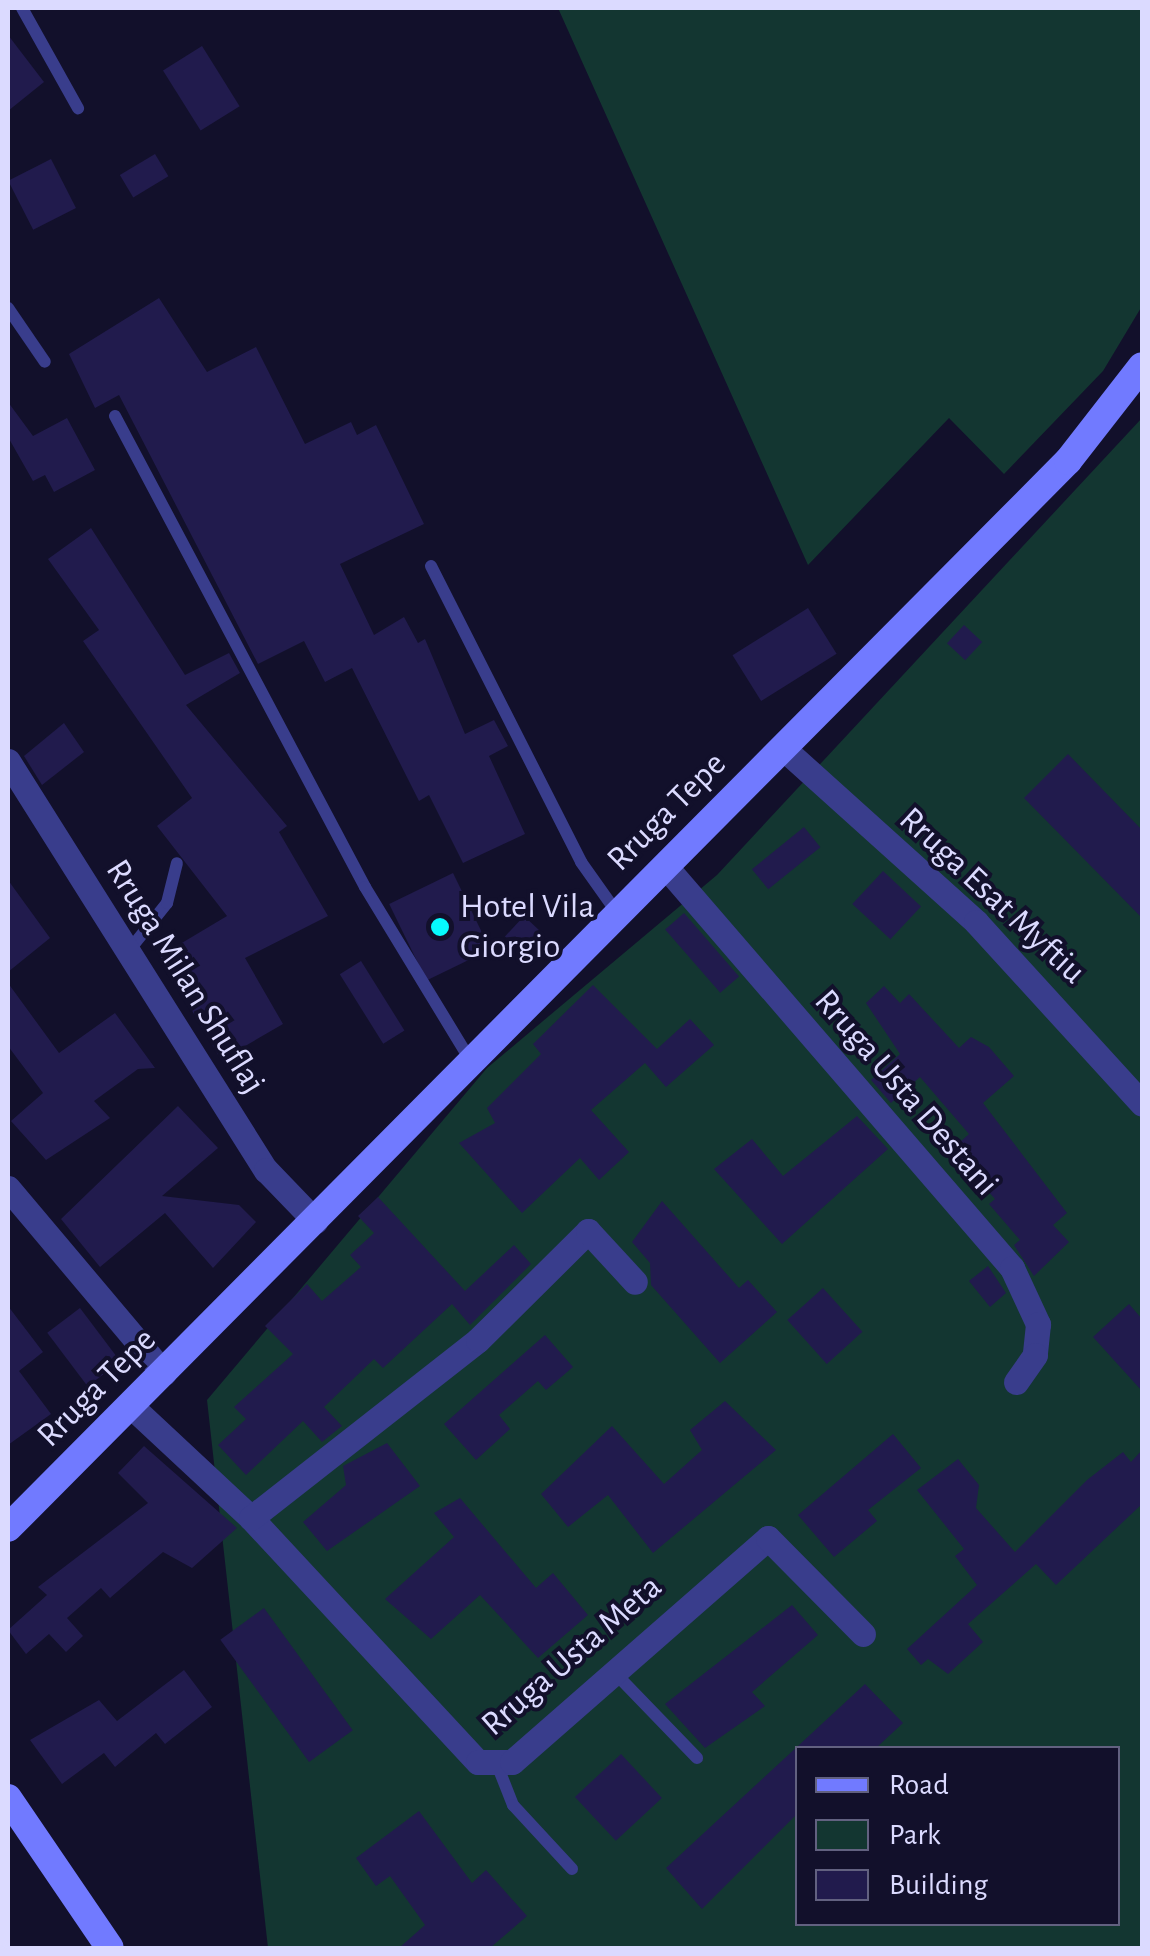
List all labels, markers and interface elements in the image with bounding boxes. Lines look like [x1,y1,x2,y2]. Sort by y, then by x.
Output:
street label: Rruga Tepe [599,744,735,880]
street label: Rruga Esat Myftiu [890,799,1094,993]
street label: Rruga Milan Shuflaj [96,852,274,1102]
place label: Hotel Vila Giorgio [460,886,595,968]
marker: Hotel Vila Giorgio [429,916,451,938]
street label: Rruga Usta Destani [805,981,1007,1205]
street label: Rruga Tepe [29,1320,165,1456]
street label: Rruga Usta Meta [473,1566,671,1746]
legend [795,1746,1120,1926]
text: Road [889,1770,949,1800]
text: Park [889,1820,941,1850]
text: Building [889,1870,988,1900]

